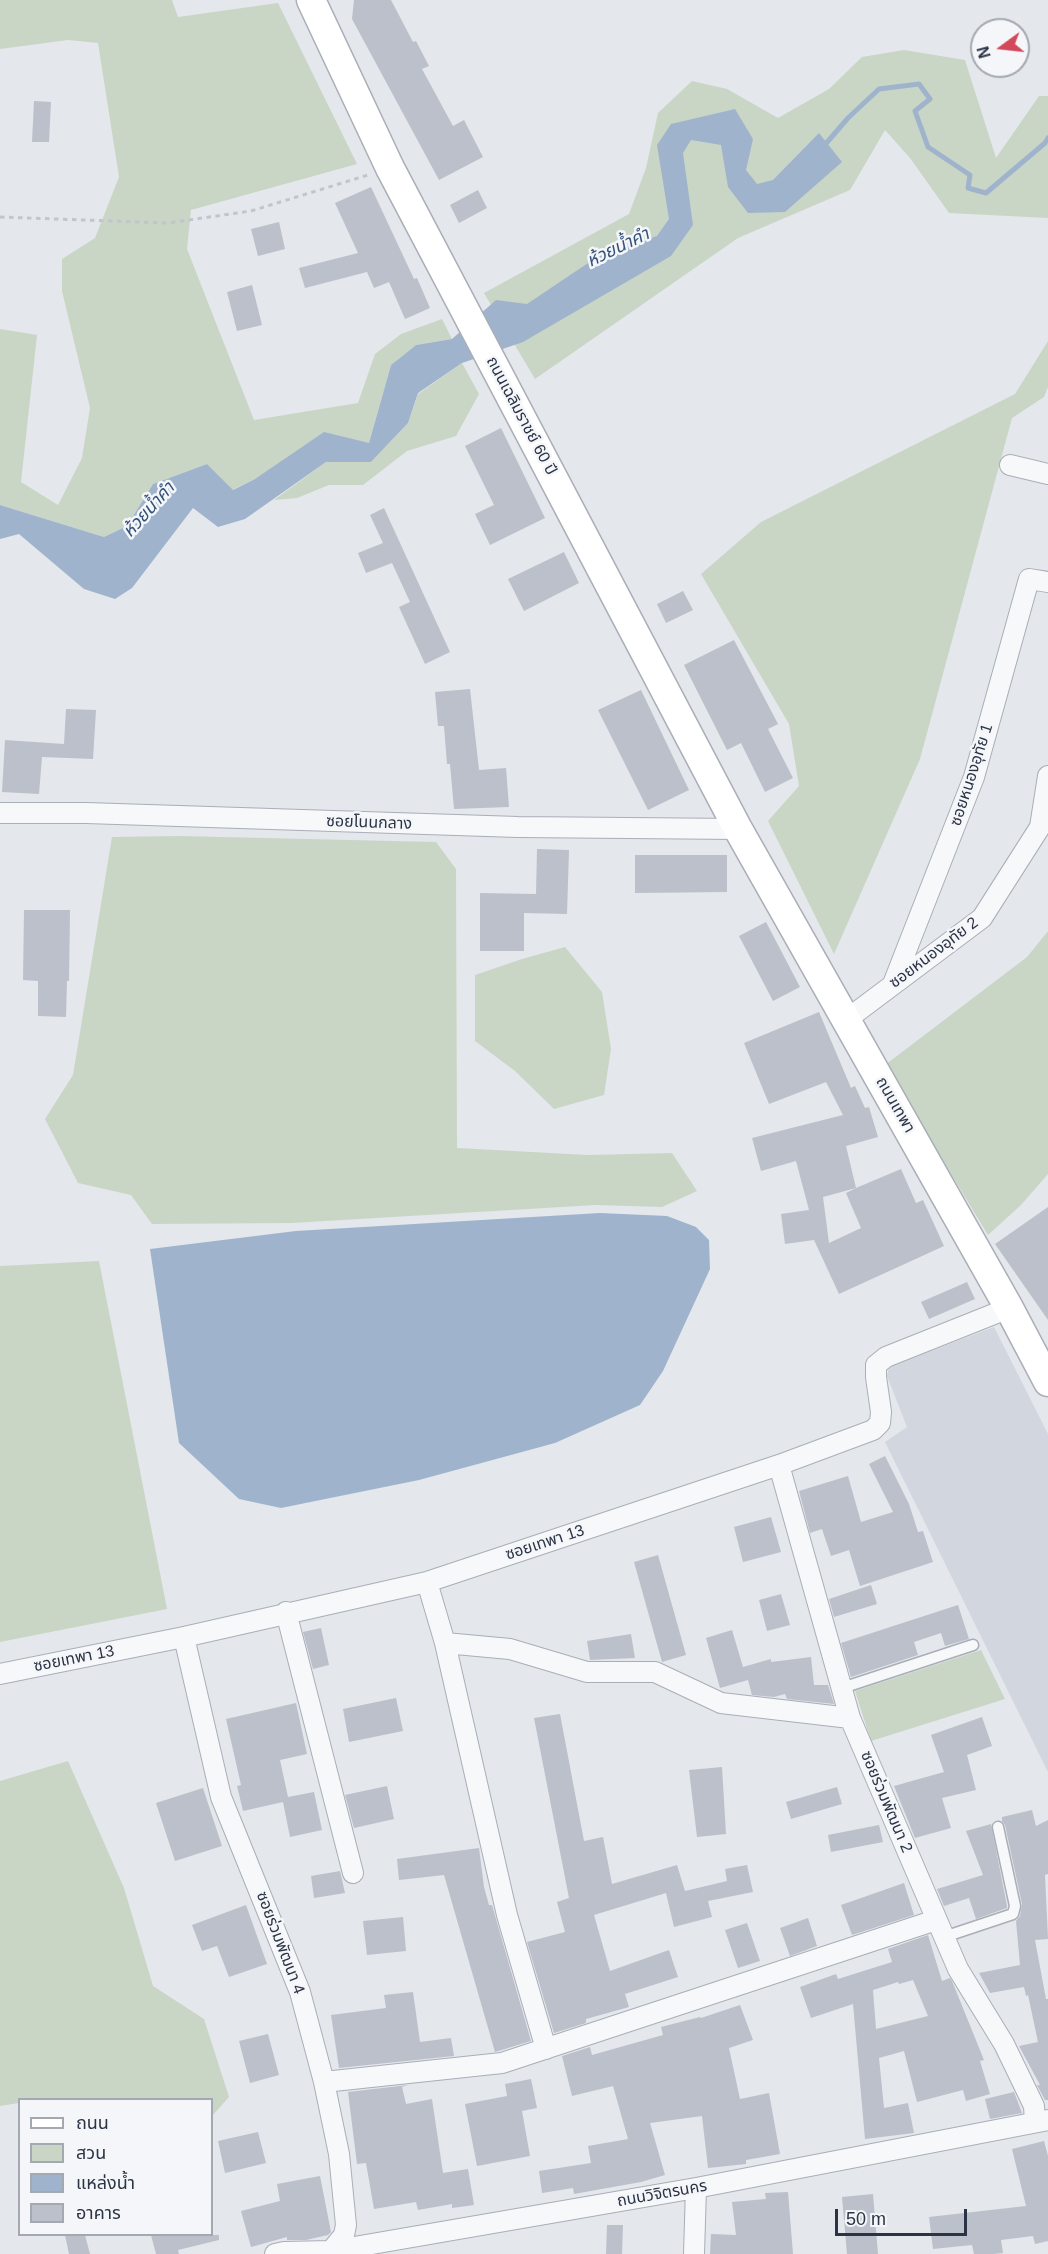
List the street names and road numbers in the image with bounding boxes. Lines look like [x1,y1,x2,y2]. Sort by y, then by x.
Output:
street label: ถนนเฉลิมราชย์ 60 ปี [482,353,560,479]
street label: ซอยหนองอุทัย 1 [946,721,998,829]
street label: ซอยโนนกลาง [326,812,412,834]
street label: ซอยหนองอุทัย 2 [886,913,982,993]
street label: ถนนเทพา [871,1074,919,1136]
street label: ซอยเทพา 13 [503,1521,587,1565]
street label: ซอยเทพา 13 [32,1642,116,1676]
street label: ซอยร่วมพัฒนา 2 [856,1748,916,1856]
street label: ซอยร่วมพัฒนา 4 [252,1889,308,1997]
street label: ถนนวิจิตรนคร [615,2177,709,2211]

